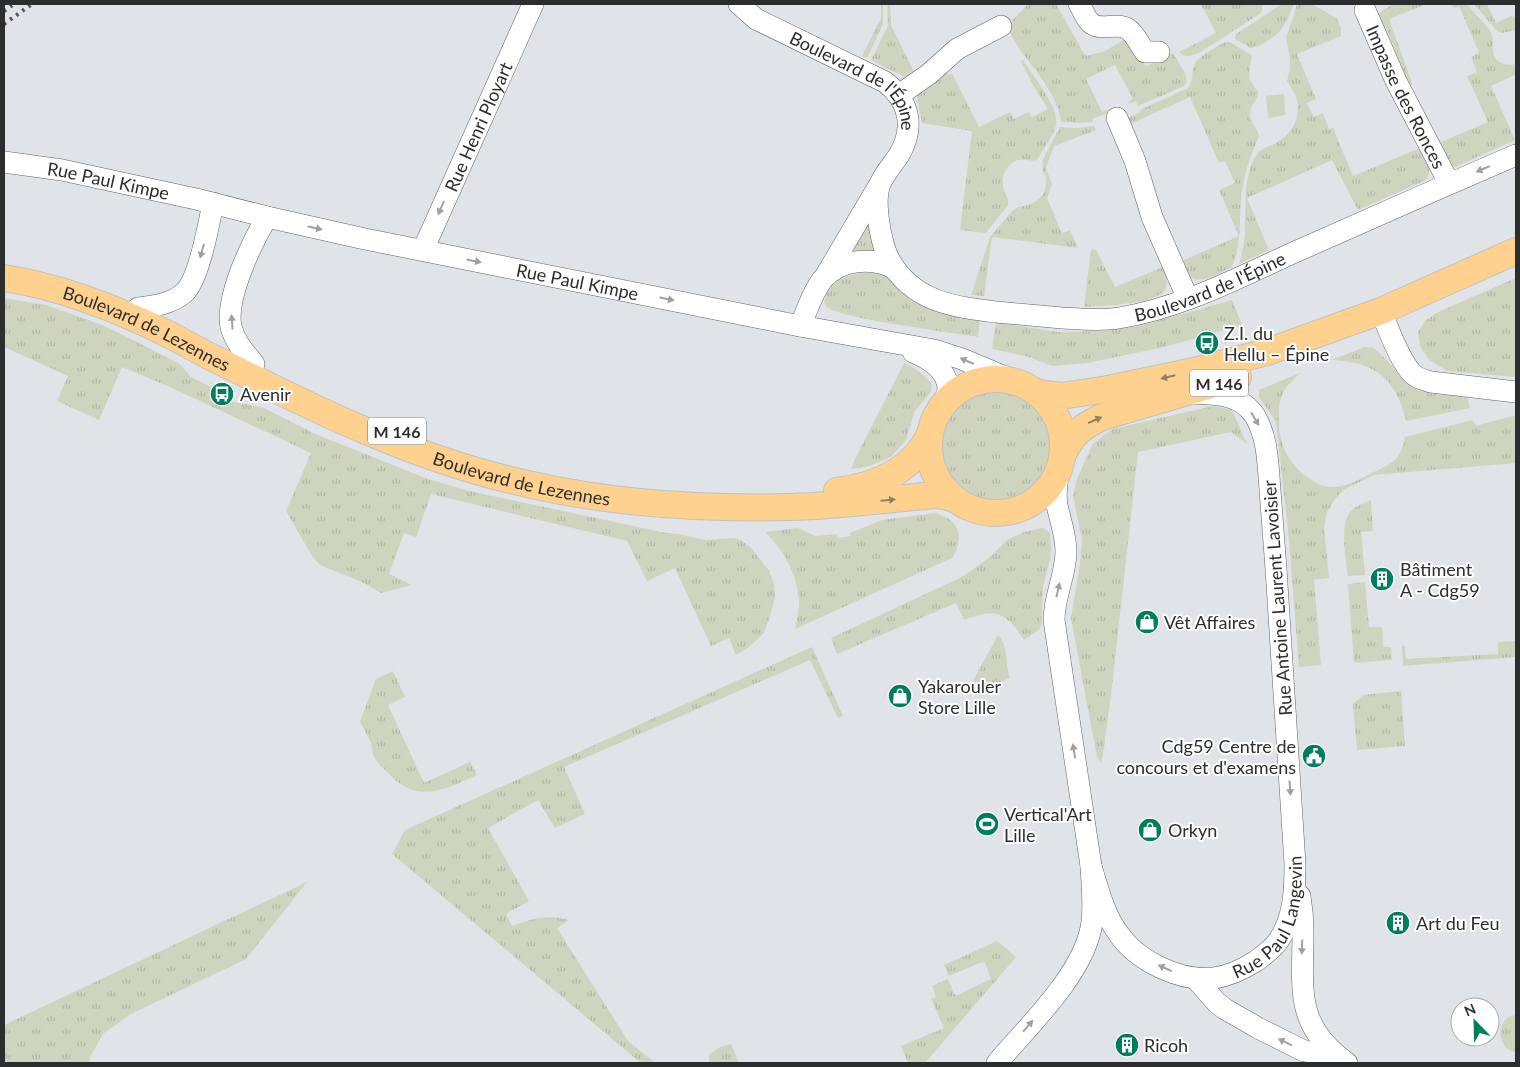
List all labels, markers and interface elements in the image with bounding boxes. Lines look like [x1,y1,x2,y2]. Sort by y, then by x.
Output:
street label: Impasse des Ronces [1362,22,1451,172]
street label: Boulevard de l'Épine [786,26,919,131]
street label: Rue Henri Ployart [440,58,517,195]
street label: Rue Paul Kimpe [46,157,171,204]
one-way arrow [1476,166,1490,174]
one-way arrow [437,201,445,215]
one-way arrow [307,224,322,232]
one-way arrow [197,243,205,258]
street label: Boulevard de l'Épine [1132,247,1289,326]
one-way arrow [466,257,482,265]
street label: Rue Paul Kimpe [514,259,640,304]
street label: Boulevard de Lezennes [60,281,234,376]
one-way arrow [660,296,676,304]
one-way arrow [227,314,235,330]
place label: Z.I. du Hellu – Épine [1224,322,1329,365]
bus stop icon: Z.I. du Hellu – Épine [1194,330,1220,356]
one-way arrow [959,357,974,365]
road number: M 146 [1190,369,1248,396]
one-way arrow [1160,373,1175,381]
bus stop icon: Avenir [209,381,235,407]
place label: Avenir [240,383,291,405]
one-way arrow [1250,412,1259,425]
one-way arrow [1088,416,1102,424]
road number: M 146 [368,418,426,444]
street label: Boulevard de Lezennes [430,447,612,510]
street label: Rue Antoine Laurent Lavoisier [1258,479,1296,717]
one-way arrow [880,496,896,504]
place label: Bâtiment A - Cdg59 [1400,558,1480,601]
building icon: Bâtiment A - Cdg59 [1369,566,1395,592]
one-way arrow [1054,583,1062,598]
shop icon: Vêt Affaires [1134,609,1160,635]
place label: Vêt Affaires [1164,611,1255,633]
place label: Yakarouler Store Lille [918,675,1001,718]
shop icon: Yakarouler Store Lille [887,683,913,709]
place label: Cdg59 Centre de concours et d'examens [1116,735,1296,778]
one-way arrow [1070,742,1078,758]
public building icon: Cdg59 Centre de concours et d'examens [1301,743,1327,769]
one-way arrow [1287,780,1295,796]
place label: Vertical'Art Lille [1004,803,1092,846]
sports icon: Vertical'Art Lille [974,811,1000,837]
shop icon: Orkyn [1137,817,1163,843]
place label: Orkyn [1168,819,1217,841]
street label: Rue Paul Langevin [1229,855,1306,983]
building icon: Art du Feu [1385,910,1411,936]
place label: Art du Feu [1416,912,1499,934]
one-way arrow [1298,939,1306,955]
one-way arrow [1158,964,1172,972]
north arrow [1450,997,1500,1047]
text: N [1461,1000,1478,1020]
one-way arrow [1023,1020,1034,1033]
building icon: Ricoh [1114,1032,1140,1058]
place label: Ricoh [1144,1034,1188,1056]
one-way arrow [1278,1038,1292,1046]

